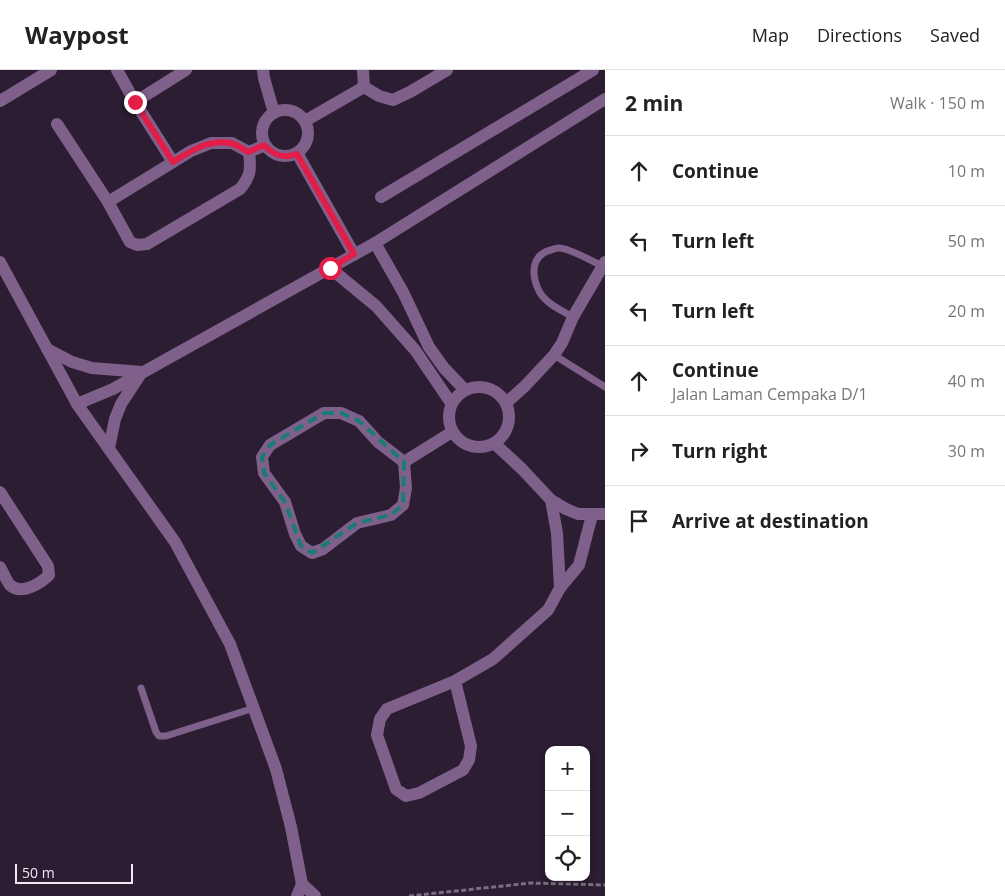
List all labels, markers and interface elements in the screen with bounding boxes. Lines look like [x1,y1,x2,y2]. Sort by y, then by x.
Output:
text: Waypost [25,18,129,51]
text: Map [752,23,789,47]
text: Directions [817,23,902,47]
text: Saved [930,23,980,47]
text: 2 min [625,89,683,117]
route end [124,91,147,114]
text: Walk · 150 m [890,92,985,114]
icon: ahead [625,157,653,185]
text: Continue [672,158,759,184]
text: 10 m [948,160,985,182]
icon: left [625,227,653,255]
text: Turn left [672,228,754,254]
text: 50 m [948,230,985,252]
route start [319,257,342,280]
icon: left [625,297,653,325]
text: Turn left [672,298,754,324]
text: 20 m [948,300,985,322]
text: Continue [672,357,759,383]
icon: ahead [625,367,653,395]
text: 40 m [948,370,985,392]
text: Jalan Laman Cempaka D/1 [672,383,868,405]
icon: right [625,437,653,465]
text: Turn right [672,438,767,464]
text: 30 m [948,440,985,462]
icon: arrive [625,507,653,535]
text: Arrive at destination [672,508,869,534]
map controls [545,746,590,881]
button: + [545,746,590,791]
button: − [545,791,590,836]
button: locate [545,836,590,881]
scale bar [15,861,132,884]
text: 50 m [22,863,55,882]

